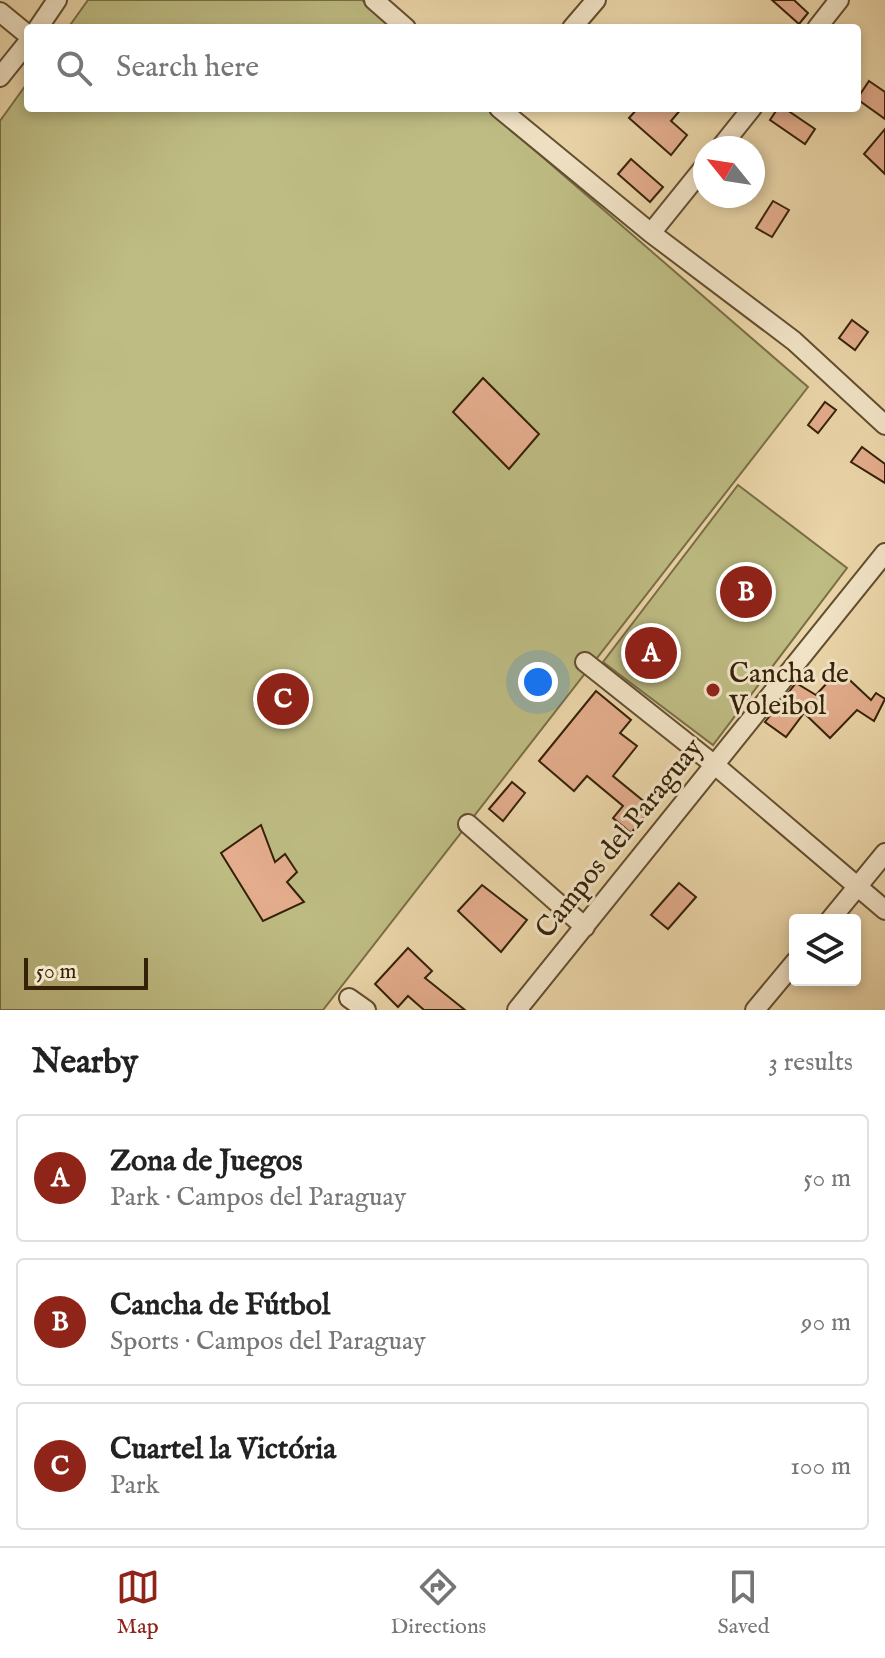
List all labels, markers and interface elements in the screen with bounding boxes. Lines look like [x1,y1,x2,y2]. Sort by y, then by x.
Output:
search box [24,24,861,112]
icon: search [52,46,96,90]
text: Search here [116,49,259,87]
north arrow [693,136,765,208]
pin: B [720,562,772,622]
pin: A [625,623,677,683]
place label: Cancha de Voleibol [728,657,849,724]
your location [518,662,558,702]
pin: C [257,669,309,729]
marker: Cancha de Voleibol [704,681,722,699]
street label: Campos del Paraguay [529,732,712,946]
map controls [789,914,861,986]
button: layers [789,914,861,986]
scale bar [24,954,148,990]
text: 50 m [36,958,77,986]
text: Nearby [32,1041,138,1084]
text: 3 results [768,1046,853,1079]
text: Zona de Juegos [110,1143,303,1181]
text: A [51,1162,69,1195]
text: 50 m [803,1162,851,1195]
text: Park · Campos del Paraguay [110,1181,406,1214]
text: Cancha de Fútbol [110,1287,330,1325]
text: B [51,1306,69,1339]
text: 90 m [801,1306,851,1339]
text: Sports · Campos del Paraguay [110,1325,426,1358]
text: Cuartel la Victória [110,1431,336,1469]
text: C [51,1450,69,1483]
text: 100 m [790,1450,851,1483]
text: Park [110,1469,159,1502]
tab: Map [116,1565,160,1641]
tab: Directions [391,1565,486,1641]
tab: Saved [717,1565,769,1641]

